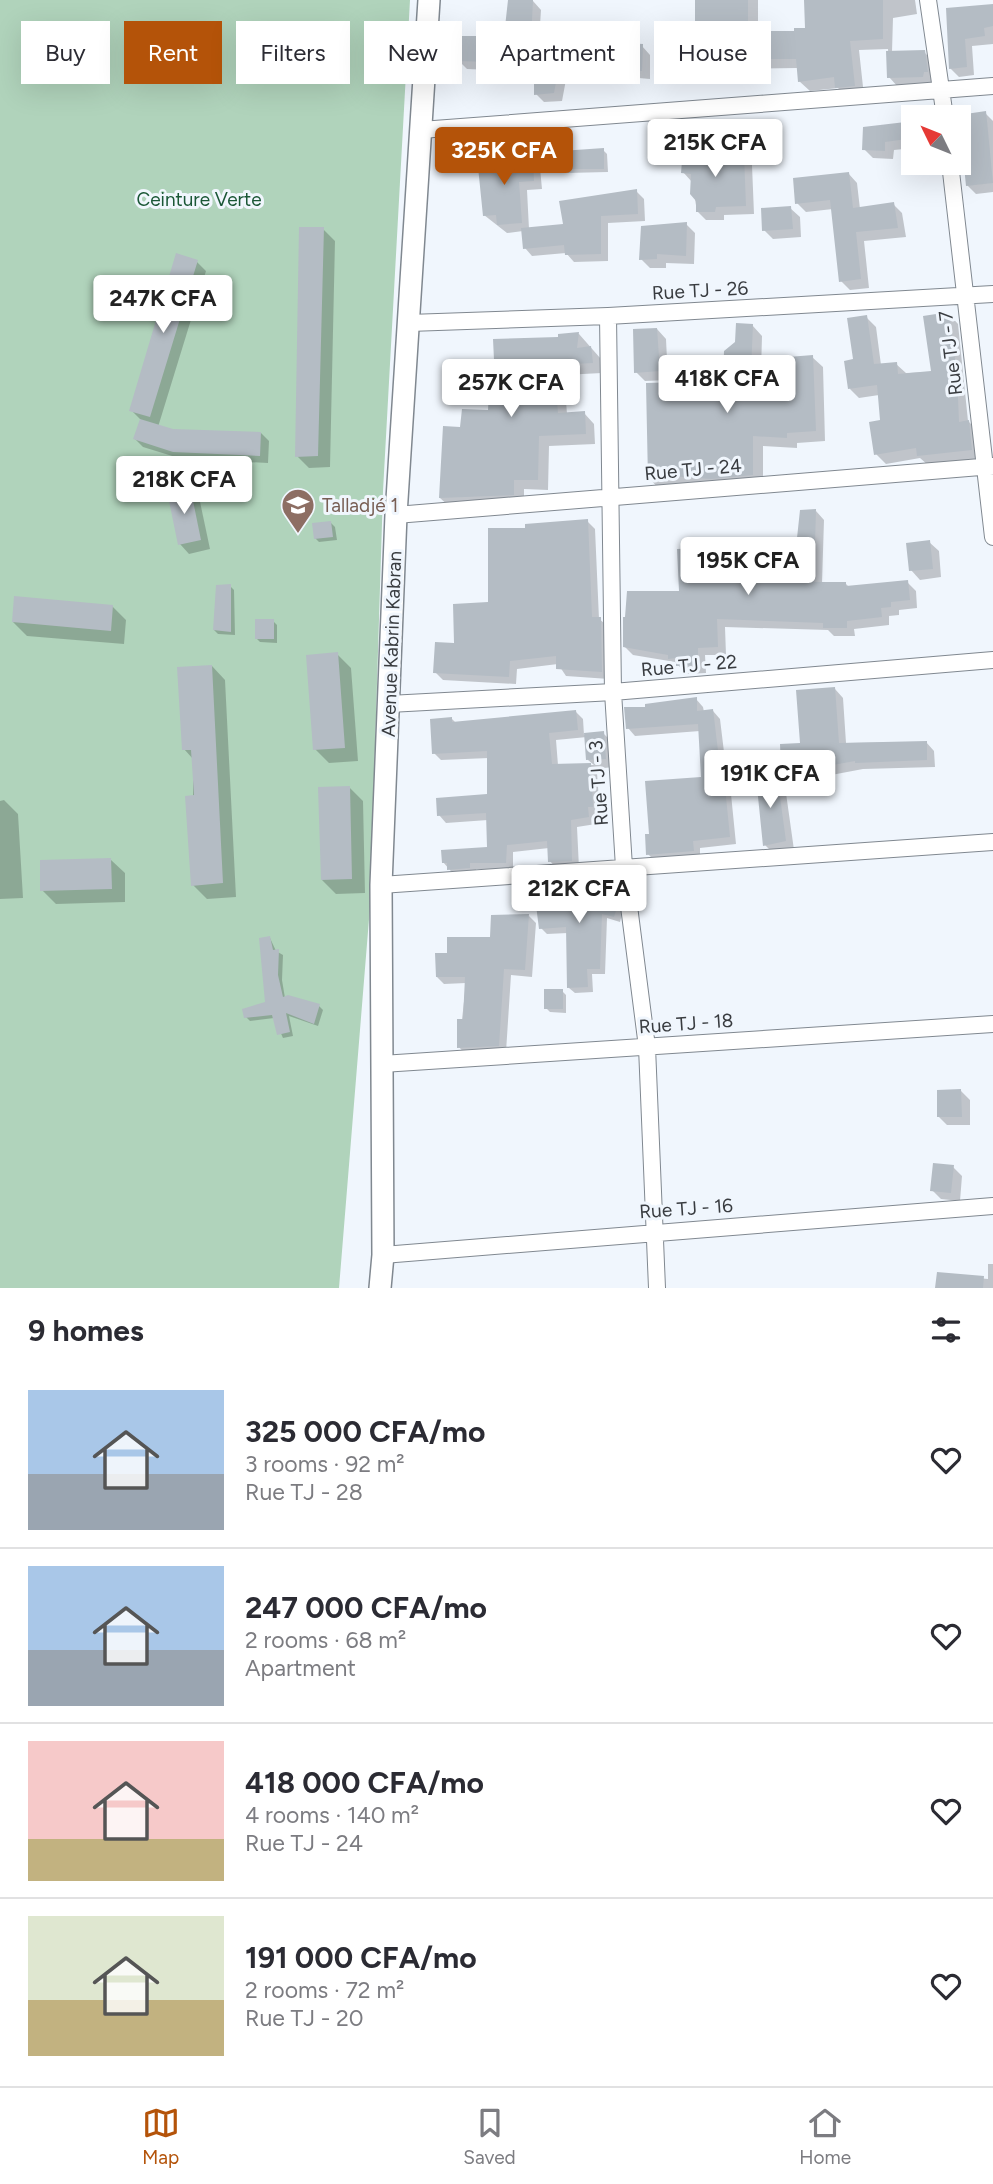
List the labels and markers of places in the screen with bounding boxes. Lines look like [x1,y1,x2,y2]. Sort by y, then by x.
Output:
pin: 215K CFA [643,120,787,179]
pin: 325K CFA [432,128,576,187]
pin: 247K CFA [91,276,235,335]
pin: 418K CFA [655,356,799,415]
pin: 257K CFA [439,360,583,419]
pin: 218K CFA [112,456,256,516]
school or university icon: Talladjé 1 [279,486,317,535]
place label: Talladjé 1 [322,494,398,517]
pin: 195K CFA [676,538,820,597]
pin: 191K CFA [698,750,842,810]
pin: 212K CFA [507,866,651,925]

